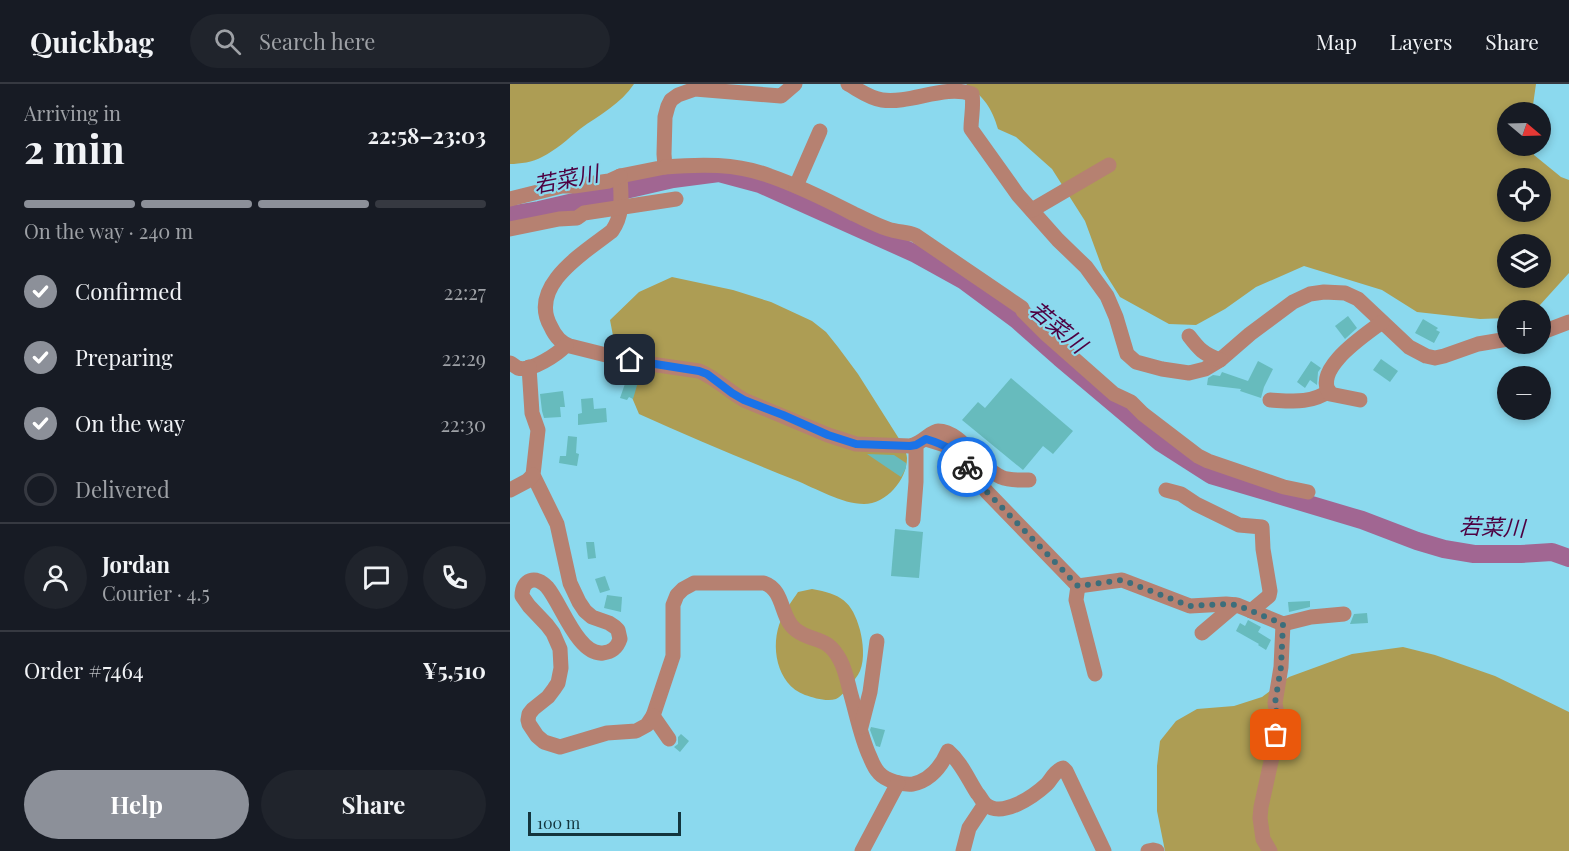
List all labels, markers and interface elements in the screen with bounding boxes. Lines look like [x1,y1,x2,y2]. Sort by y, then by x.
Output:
search box [190,14,610,68]
text: Quickbag [30,23,154,60]
icon: search [211,25,244,58]
text: Search here [259,26,375,56]
text: Map [1316,27,1357,55]
text: Layers [1390,27,1452,55]
text: Share [1485,27,1539,55]
text: Arriving in [24,99,121,126]
north arrow [1497,102,1551,156]
map controls [1497,102,1551,420]
text: 22:58–23:03 [368,120,486,150]
text: 2 min [24,122,125,174]
water label: 若菜川 [531,157,603,199]
button: locate [1497,168,1551,222]
text: On the way · 240 m [24,217,193,244]
button: layers [1497,234,1551,288]
icon: check [24,275,57,308]
text: Confirmed [75,276,182,306]
text: 22:27 [444,278,486,305]
water label: 若菜川 [1024,294,1095,360]
button: + [1497,300,1551,354]
pin [604,334,655,385]
icon: check [24,341,57,374]
text: Preparing [75,342,173,372]
icon: home [613,343,646,376]
text: 22:29 [442,344,486,371]
button: − [1497,366,1551,420]
icon: check [24,407,57,440]
text: On the way [75,408,185,438]
text: 22:30 [441,410,486,437]
courier [937,437,997,497]
icon: bike [951,451,984,484]
text: Delivered [75,474,170,504]
water label: 若菜川 [1459,510,1528,542]
button: person [24,546,87,609]
button: chat [345,546,408,609]
button: phone [423,546,486,609]
text: Jordan [102,549,170,579]
text: Courier · 4.5 [102,579,210,606]
text: Order #7464 [24,655,144,685]
text: ¥5,510 [423,655,486,685]
pin [1250,709,1301,760]
icon: bag [1259,718,1292,751]
button: Help [24,770,249,839]
button: Share [261,770,486,839]
scale bar [528,809,681,836]
text: 100 m [537,812,580,833]

